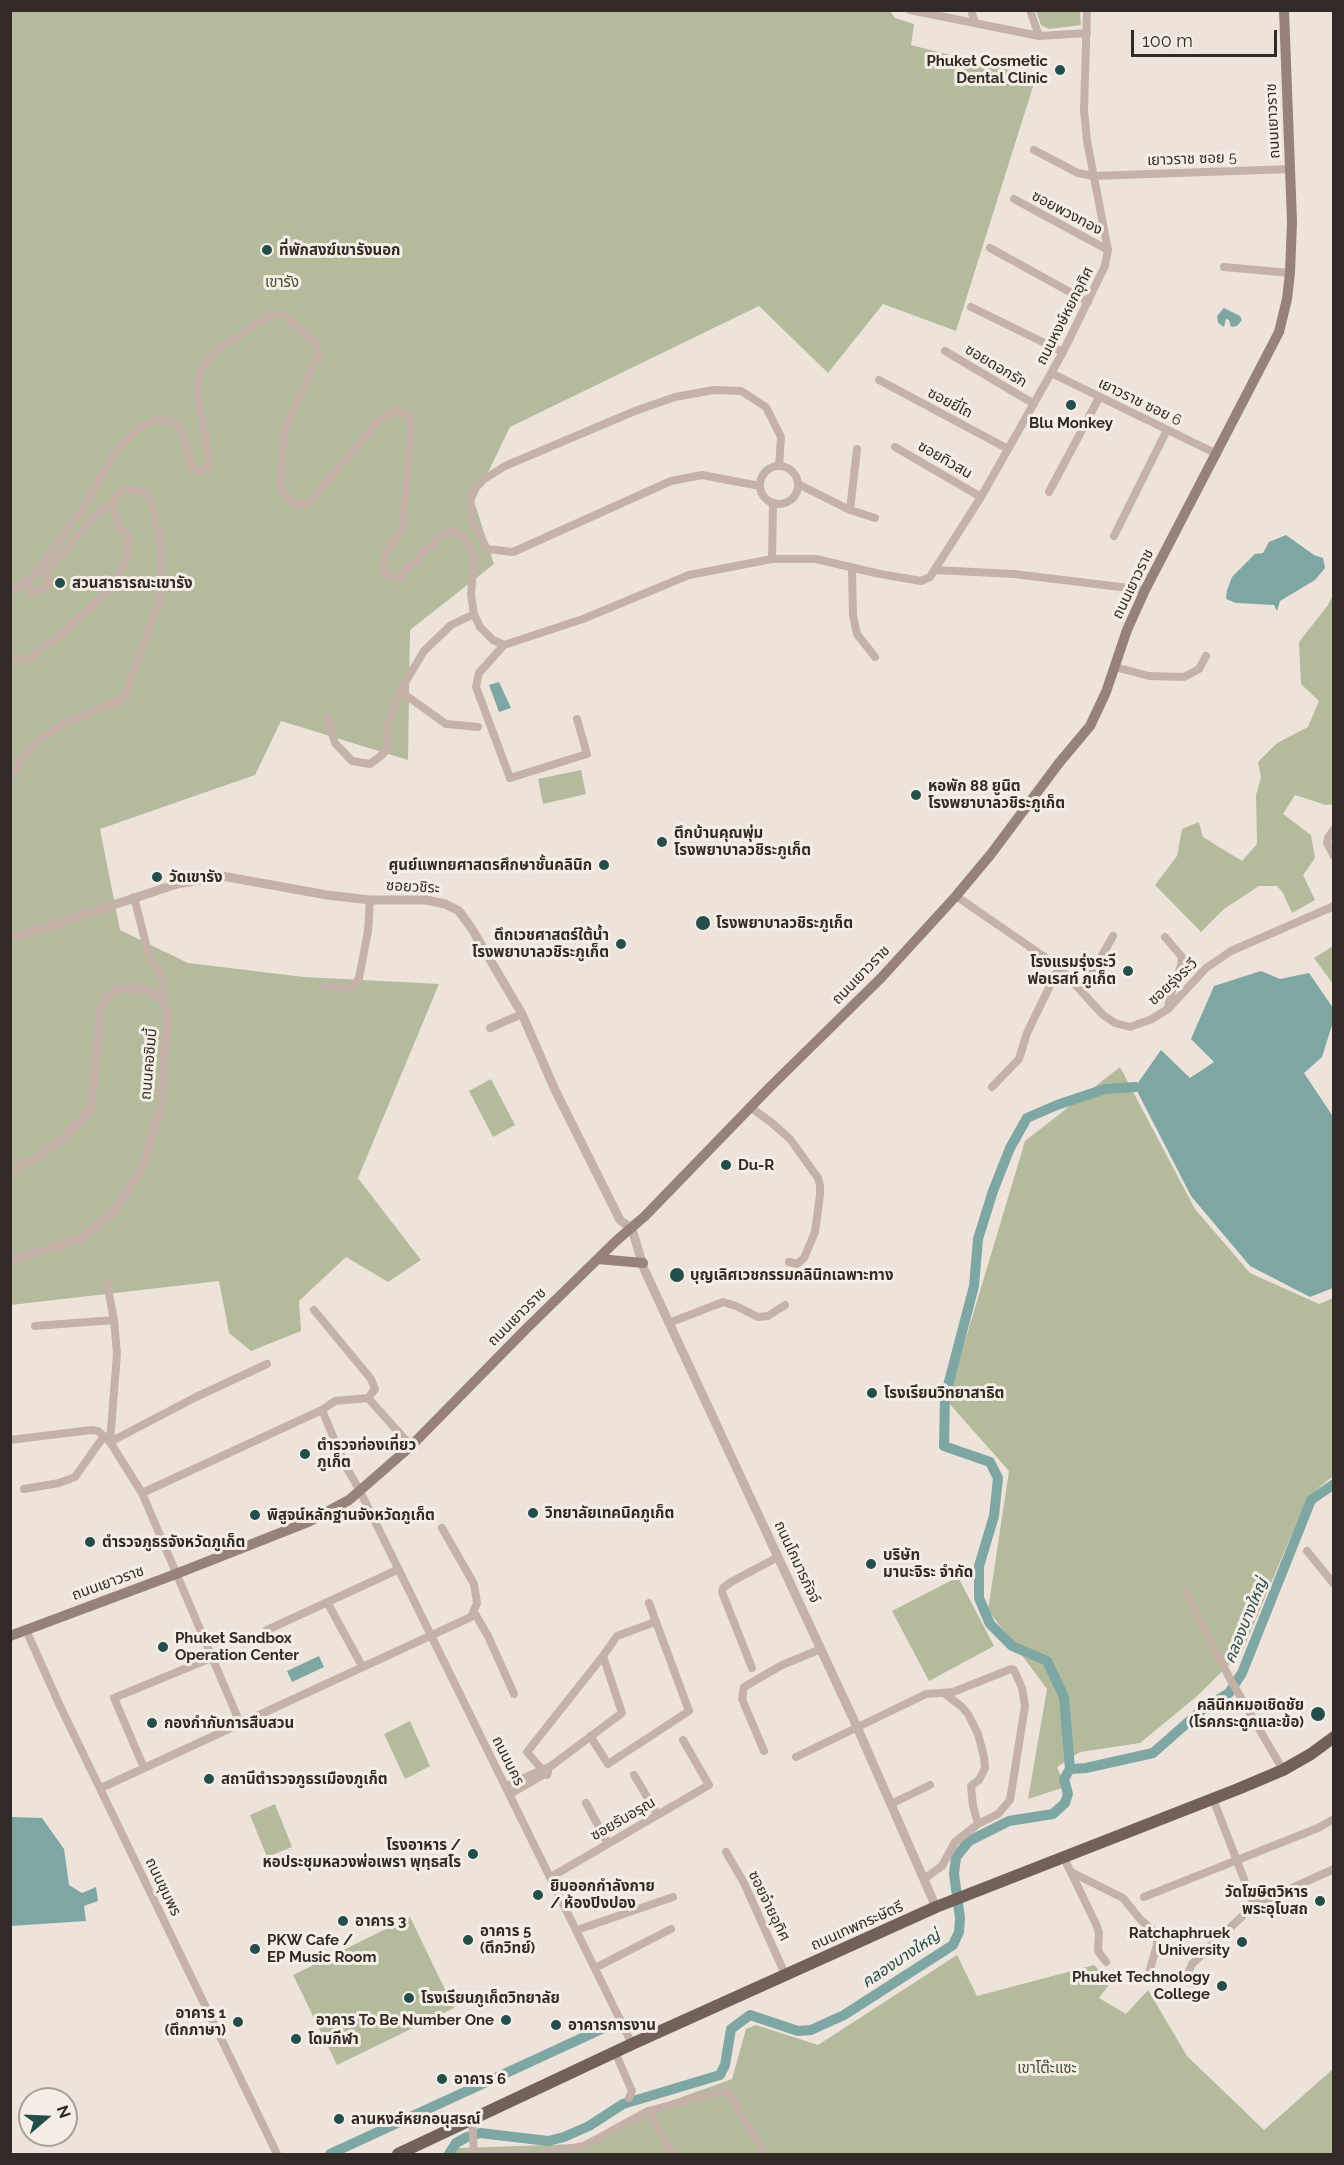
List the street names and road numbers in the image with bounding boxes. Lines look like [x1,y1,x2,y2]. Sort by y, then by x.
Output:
street label: ถนนเยาวราช [1262,83,1284,159]
street label: เยาวราช ซอย 5 [1147,148,1237,170]
street label: ซอยพวงทอง [1029,187,1105,239]
street label: ถนนหงษ์หยกอุทิศ [1033,264,1097,368]
street label: ซอยดอกรัก [962,341,1030,391]
street label: เยาวราช ซอย 6 [1095,374,1185,430]
street label: ซอยยี่โถ [924,384,976,422]
street label: ซอยทิวสน [914,437,976,483]
street label: ถนนเยาวราช [1108,546,1158,622]
street label: ซอยวชิระ [386,877,440,897]
street label: ถนนเยาวราช [828,942,894,1008]
street label: ซอยรุ่งระวี [1145,955,1201,1009]
street label: ถนนคอซิมบี้ [137,1027,161,1101]
street label: ถนนเยาวราช [484,1284,550,1350]
street label: ถนนโกมารภัจจ์ [770,1518,824,1606]
street label: ถนนเยาวราช [69,1562,147,1604]
street label: ถนนนคร [488,1733,528,1789]
street label: ซอยรับอรุณ [587,1793,659,1845]
street label: ถนนชุมพร [141,1855,185,1919]
street label: ซอยจ๋ายอุทิศ [744,1868,794,1944]
street label: ถนนเทพกระษัตรี [808,1898,906,1954]

